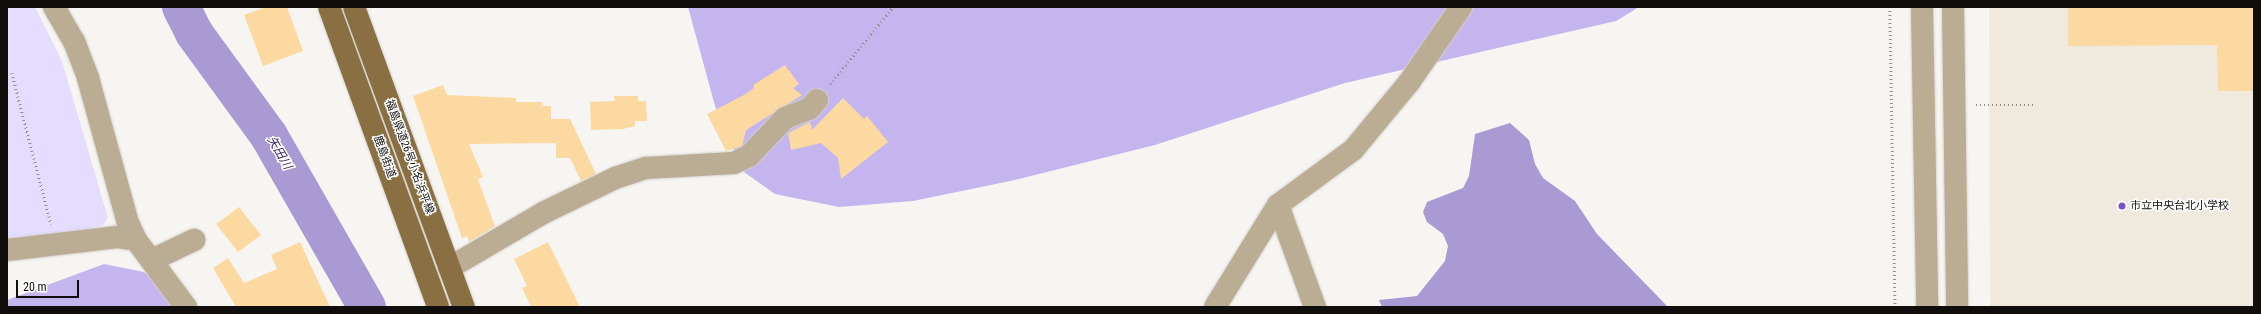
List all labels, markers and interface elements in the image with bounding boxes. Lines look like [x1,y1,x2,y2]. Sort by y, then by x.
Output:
street label: 福島県道26号小名浜平線 [382,98,436,216]
water label: 矢田川 [264,134,294,172]
street label: 鹿島街道 [370,134,398,180]
place label: 市立中央台北小学校 [2130,199,2229,213]
marker: 市立中央台北小学校 [2117,201,2127,211]
scale bar [18,272,81,298]
text: 20 m [23,280,47,294]

